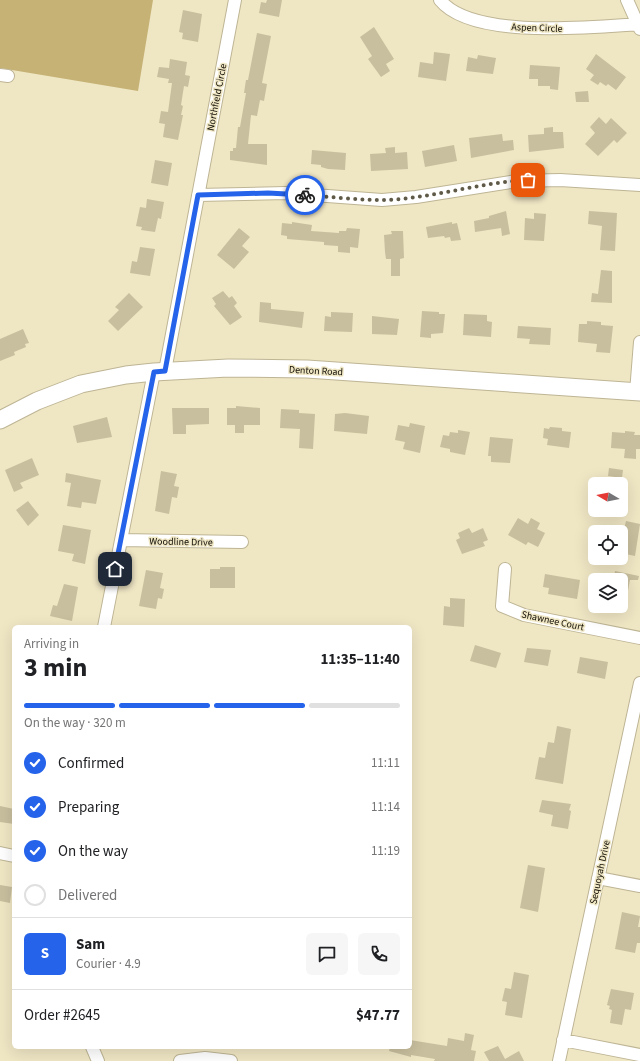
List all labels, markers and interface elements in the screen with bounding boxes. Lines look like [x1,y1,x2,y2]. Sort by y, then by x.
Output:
street label: Aspen Circle [511,20,563,36]
street label: Northfield Circle [204,62,230,132]
pin [511,163,545,197]
icon: bag [517,169,539,191]
courier [285,175,325,215]
icon: bike [294,184,316,206]
street label: Denton Road [289,363,343,379]
north arrow [588,477,628,517]
map controls [588,477,628,613]
button: locate [588,525,628,565]
street label: Woodline Drive [149,534,213,550]
pin [98,552,132,586]
icon: home [104,558,126,580]
button: layers [588,573,628,613]
street label: Shawnee Court [520,607,586,635]
text: Arriving in [24,635,79,653]
text: 3 min [24,649,87,686]
text: 11:35–11:40 [320,649,400,670]
text: On the way · 320 m [24,714,126,732]
icon: check [24,752,46,774]
text: Confirmed [58,753,124,774]
text: 11:11 [371,754,400,772]
icon: check [24,796,46,818]
text: Preparing [58,797,119,818]
text: 11:14 [371,798,400,816]
street label: Sequoyah Drive [586,839,614,906]
icon: check [24,840,46,862]
text: On the way [58,841,128,862]
text: 11:19 [371,842,400,860]
text: Delivered [58,885,117,906]
button: chat [306,933,348,975]
button: phone [358,933,400,975]
text: Sam [76,934,105,955]
text: S [41,943,49,964]
text: Courier · 4.9 [76,955,141,973]
text: Order #2645 [24,1005,100,1026]
text: $47.77 [356,1005,400,1026]

